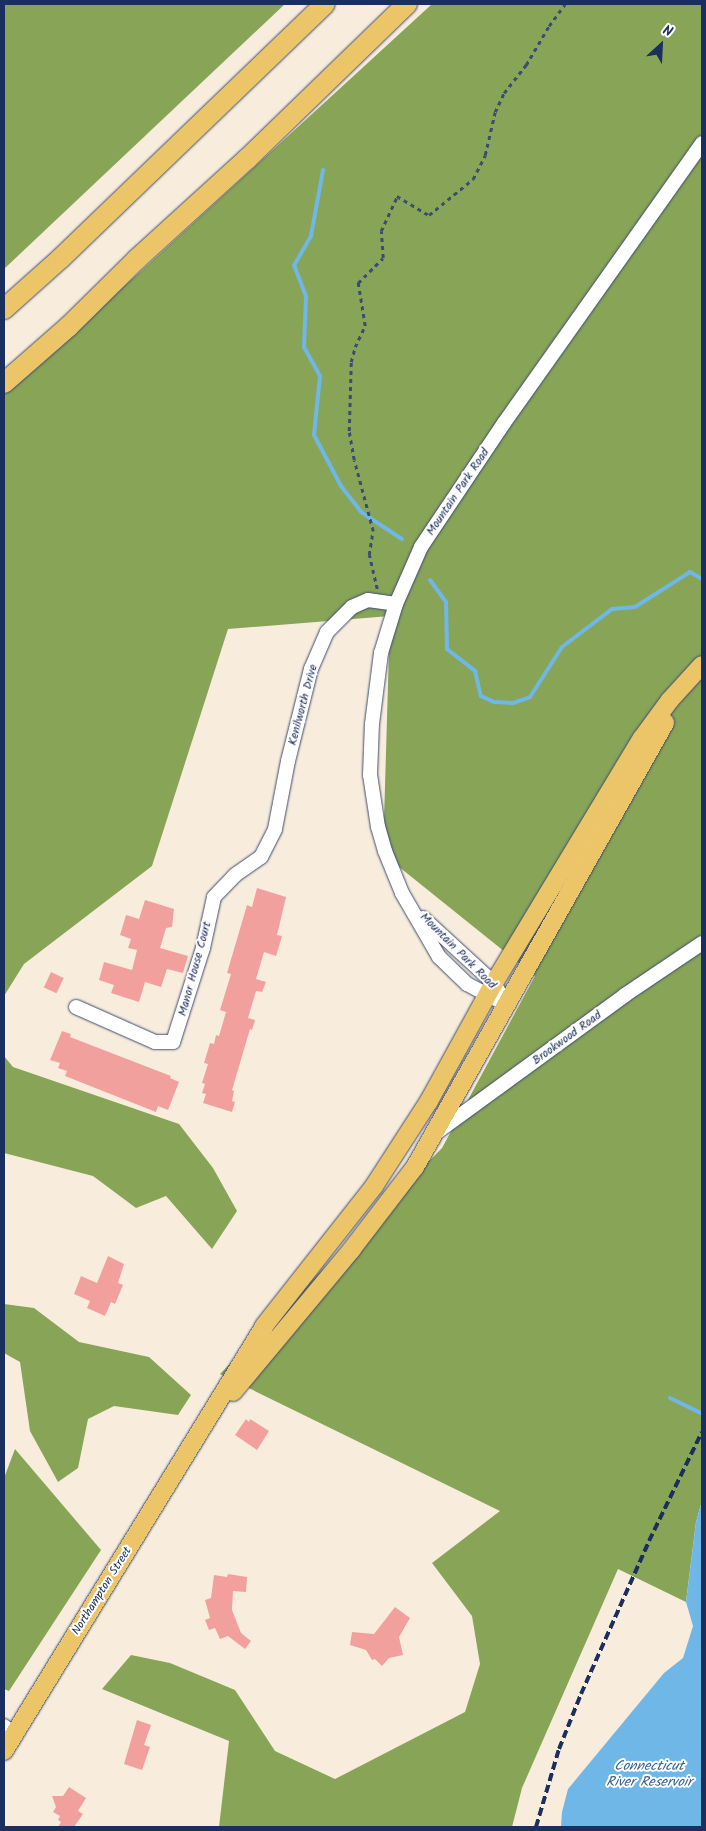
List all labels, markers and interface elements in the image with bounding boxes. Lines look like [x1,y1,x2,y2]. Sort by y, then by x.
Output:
north arrow [636,20,686,70]
text: N [659,20,676,43]
street label: Mountain Park Road [424,446,492,538]
street label: Kenilworth Drive [285,663,321,747]
street label: Mountain Park Road [417,910,499,992]
street label: Manor House Court [175,920,215,1018]
street label: Brookwood Road [530,1008,604,1068]
street label: Northampton Street [69,1544,135,1638]
water label: Connecticut River Reservoir [606,1758,692,1790]

